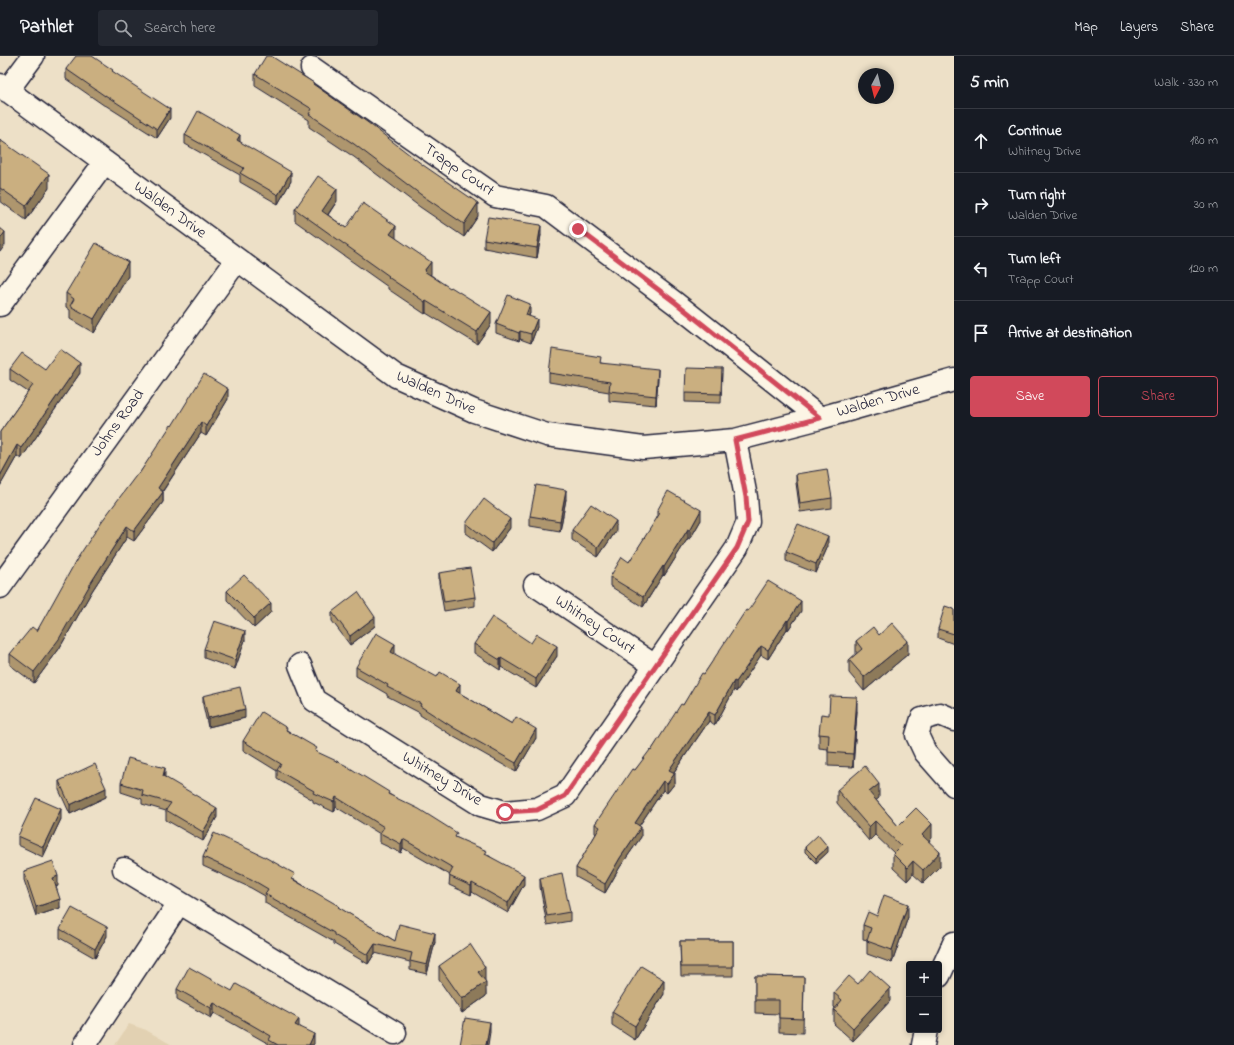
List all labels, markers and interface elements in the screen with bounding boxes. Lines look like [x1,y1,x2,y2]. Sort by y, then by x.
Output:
search box [98,10,378,46]
text: Pathlet [20,14,74,41]
icon: search [112,17,134,39]
text: Search here [144,17,215,39]
text: Map [1074,17,1098,38]
text: Layers [1120,17,1158,38]
text: Share [1180,17,1214,38]
north arrow [858,68,894,104]
text: 5 min [970,70,1009,95]
text: Walk · 330 m [1154,73,1218,92]
text: Continue [1008,120,1062,142]
icon: ahead [970,130,992,152]
text: 180 m [1190,131,1218,150]
street label: Trapp Court [419,137,500,203]
text: Whitney Drive [1008,142,1081,161]
street label: Walden Drive [128,175,212,245]
text: Turn right [1008,184,1066,206]
icon: right [970,194,992,216]
text: 30 m [1194,195,1218,214]
text: Walden Drive [1008,206,1077,225]
route end [569,220,587,238]
text: Turn left [1008,248,1061,270]
icon: left [970,258,992,280]
text: 120 m [1188,259,1218,278]
text: Trapp Court [1008,270,1074,289]
icon: arrive [970,322,992,344]
text: Arrive at destination [1008,322,1132,344]
street label: Walden Drive [392,365,481,422]
button: Save [970,376,1090,417]
button: Share [1098,376,1218,417]
street label: Walden Drive [834,377,923,424]
street label: Johns Road [85,384,151,462]
street label: Whitney Court [550,589,641,661]
street label: Whitney Drive [397,746,487,813]
route start [496,803,514,821]
map controls [906,961,942,1033]
button: + [906,961,942,997]
button: − [906,997,942,1033]

